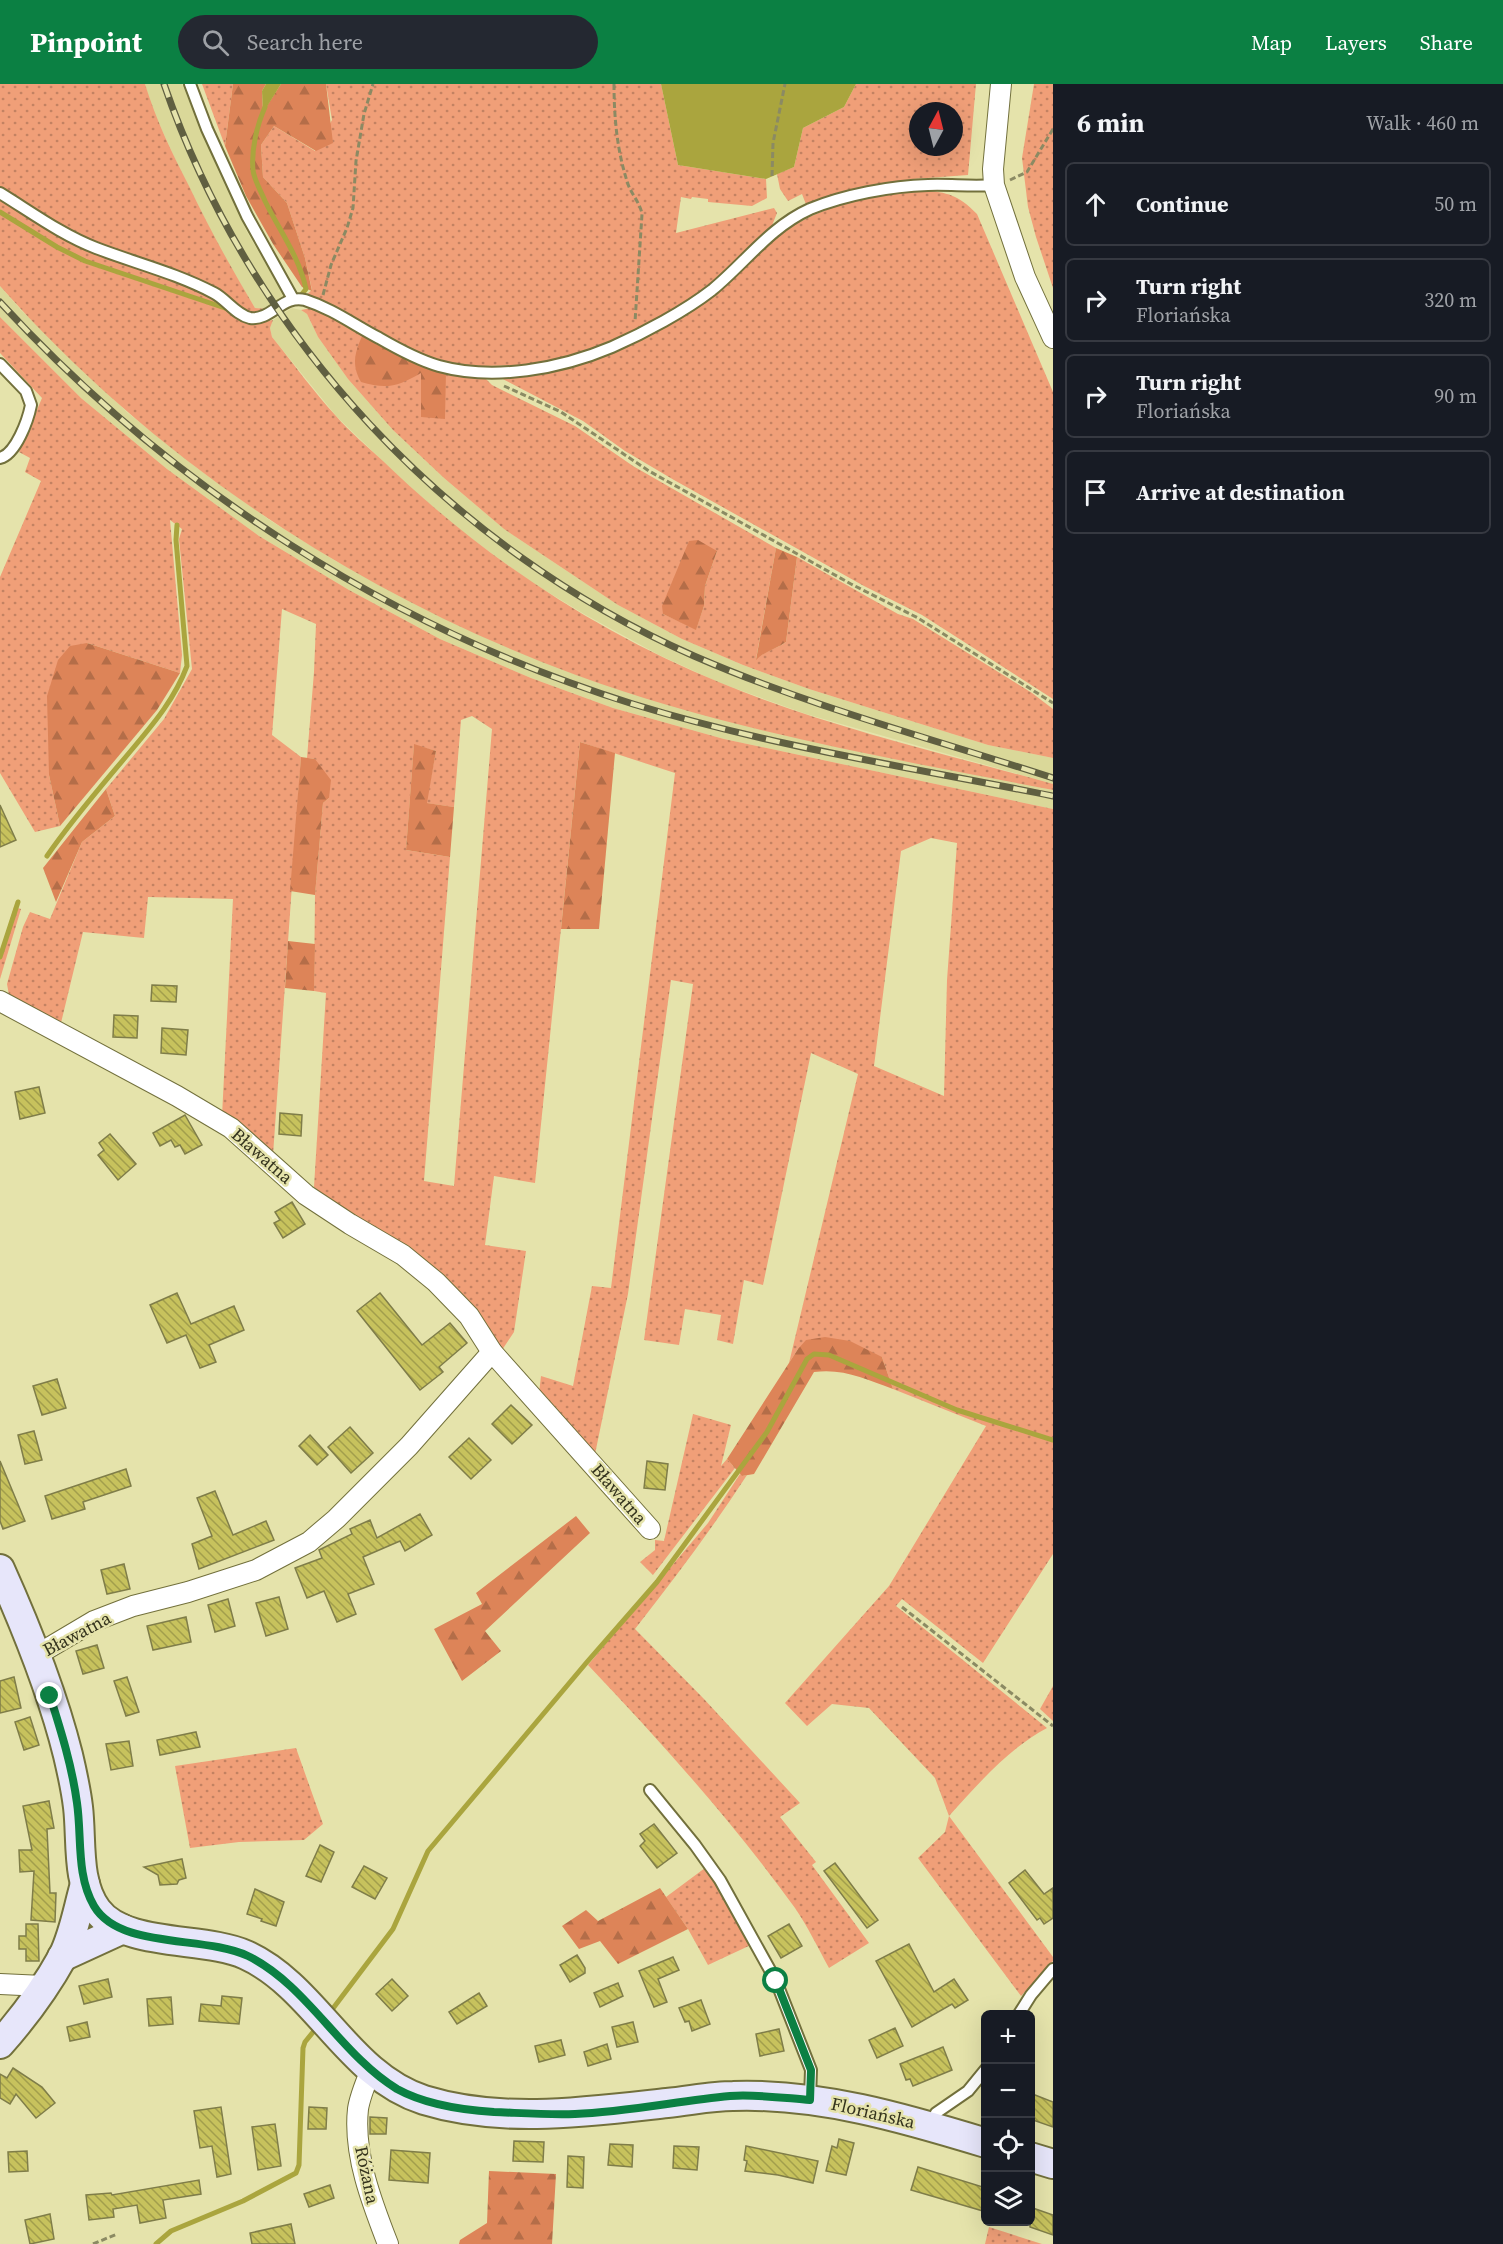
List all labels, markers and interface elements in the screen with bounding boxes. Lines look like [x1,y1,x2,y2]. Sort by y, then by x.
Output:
search box [178,15,598,69]
text: Pinpoint [30,23,142,61]
icon: search [199,26,232,59]
text: Search here [247,27,363,57]
text: Map [1251,28,1292,57]
text: Layers [1325,28,1387,57]
text: Share [1420,28,1473,57]
north arrow [909,102,963,156]
text: 6 min [1077,105,1144,141]
text: Walk · 460 m [1366,109,1479,137]
icon: ahead [1079,188,1112,221]
text: Continue [1136,189,1229,219]
text: 50 m [1434,190,1477,218]
text: Turn right [1136,271,1241,301]
icon: right [1079,284,1112,317]
text: 320 m [1424,286,1477,314]
text: Floriańska [1136,301,1231,329]
text: Turn right [1136,367,1241,397]
icon: right [1079,380,1112,413]
text: 90 m [1434,382,1477,410]
text: Floriańska [1136,397,1231,425]
icon: arrive [1079,476,1112,509]
text: Arrive at destination [1136,477,1345,507]
street label: Bławatna [226,1122,299,1190]
street label: Bławatna [586,1458,654,1530]
street label: Bławatna [38,1605,116,1662]
route end [36,1682,62,1708]
route start [762,1967,788,1993]
map controls [981,2010,1035,2226]
button: + [981,2010,1035,2064]
button: − [981,2064,1035,2118]
street label: Floriańska [829,2091,918,2134]
button: locate [981,2118,1035,2172]
street label: Różana [349,2144,386,2207]
button: layers [981,2172,1035,2226]

